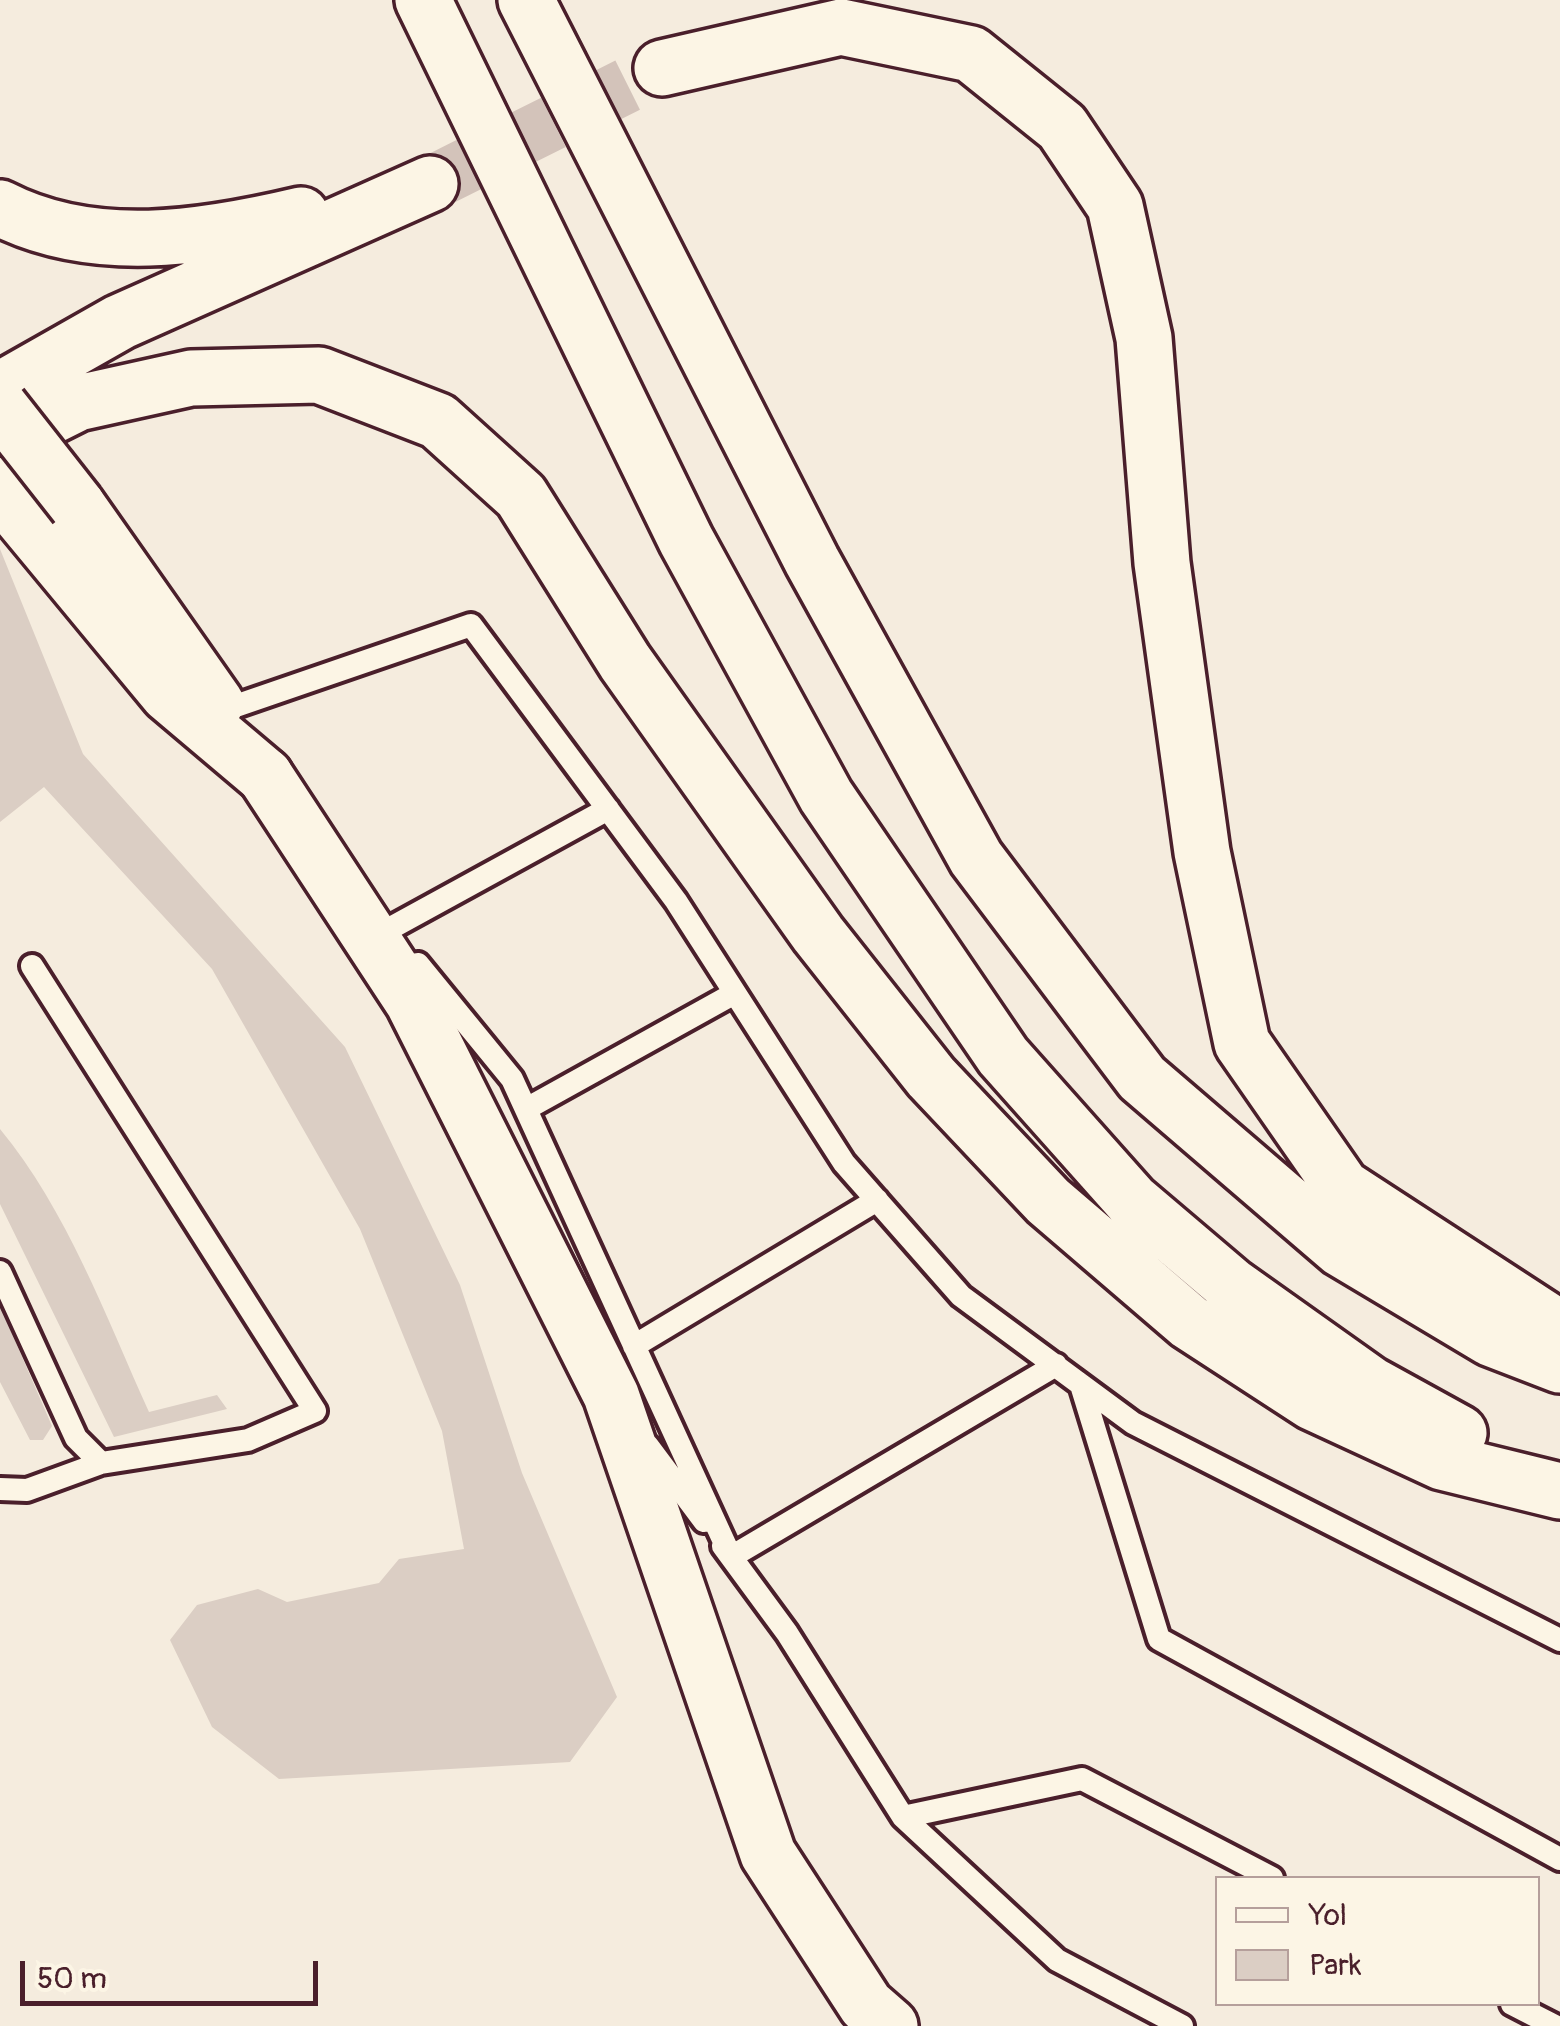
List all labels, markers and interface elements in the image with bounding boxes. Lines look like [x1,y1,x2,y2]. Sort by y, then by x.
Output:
legend [1215,1876,1540,2006]
text: Yol [1309,1897,1347,1934]
scale bar [25,1941,322,2003]
text: Park [1309,1947,1362,1984]
text: 50 m [37,1960,107,1997]

